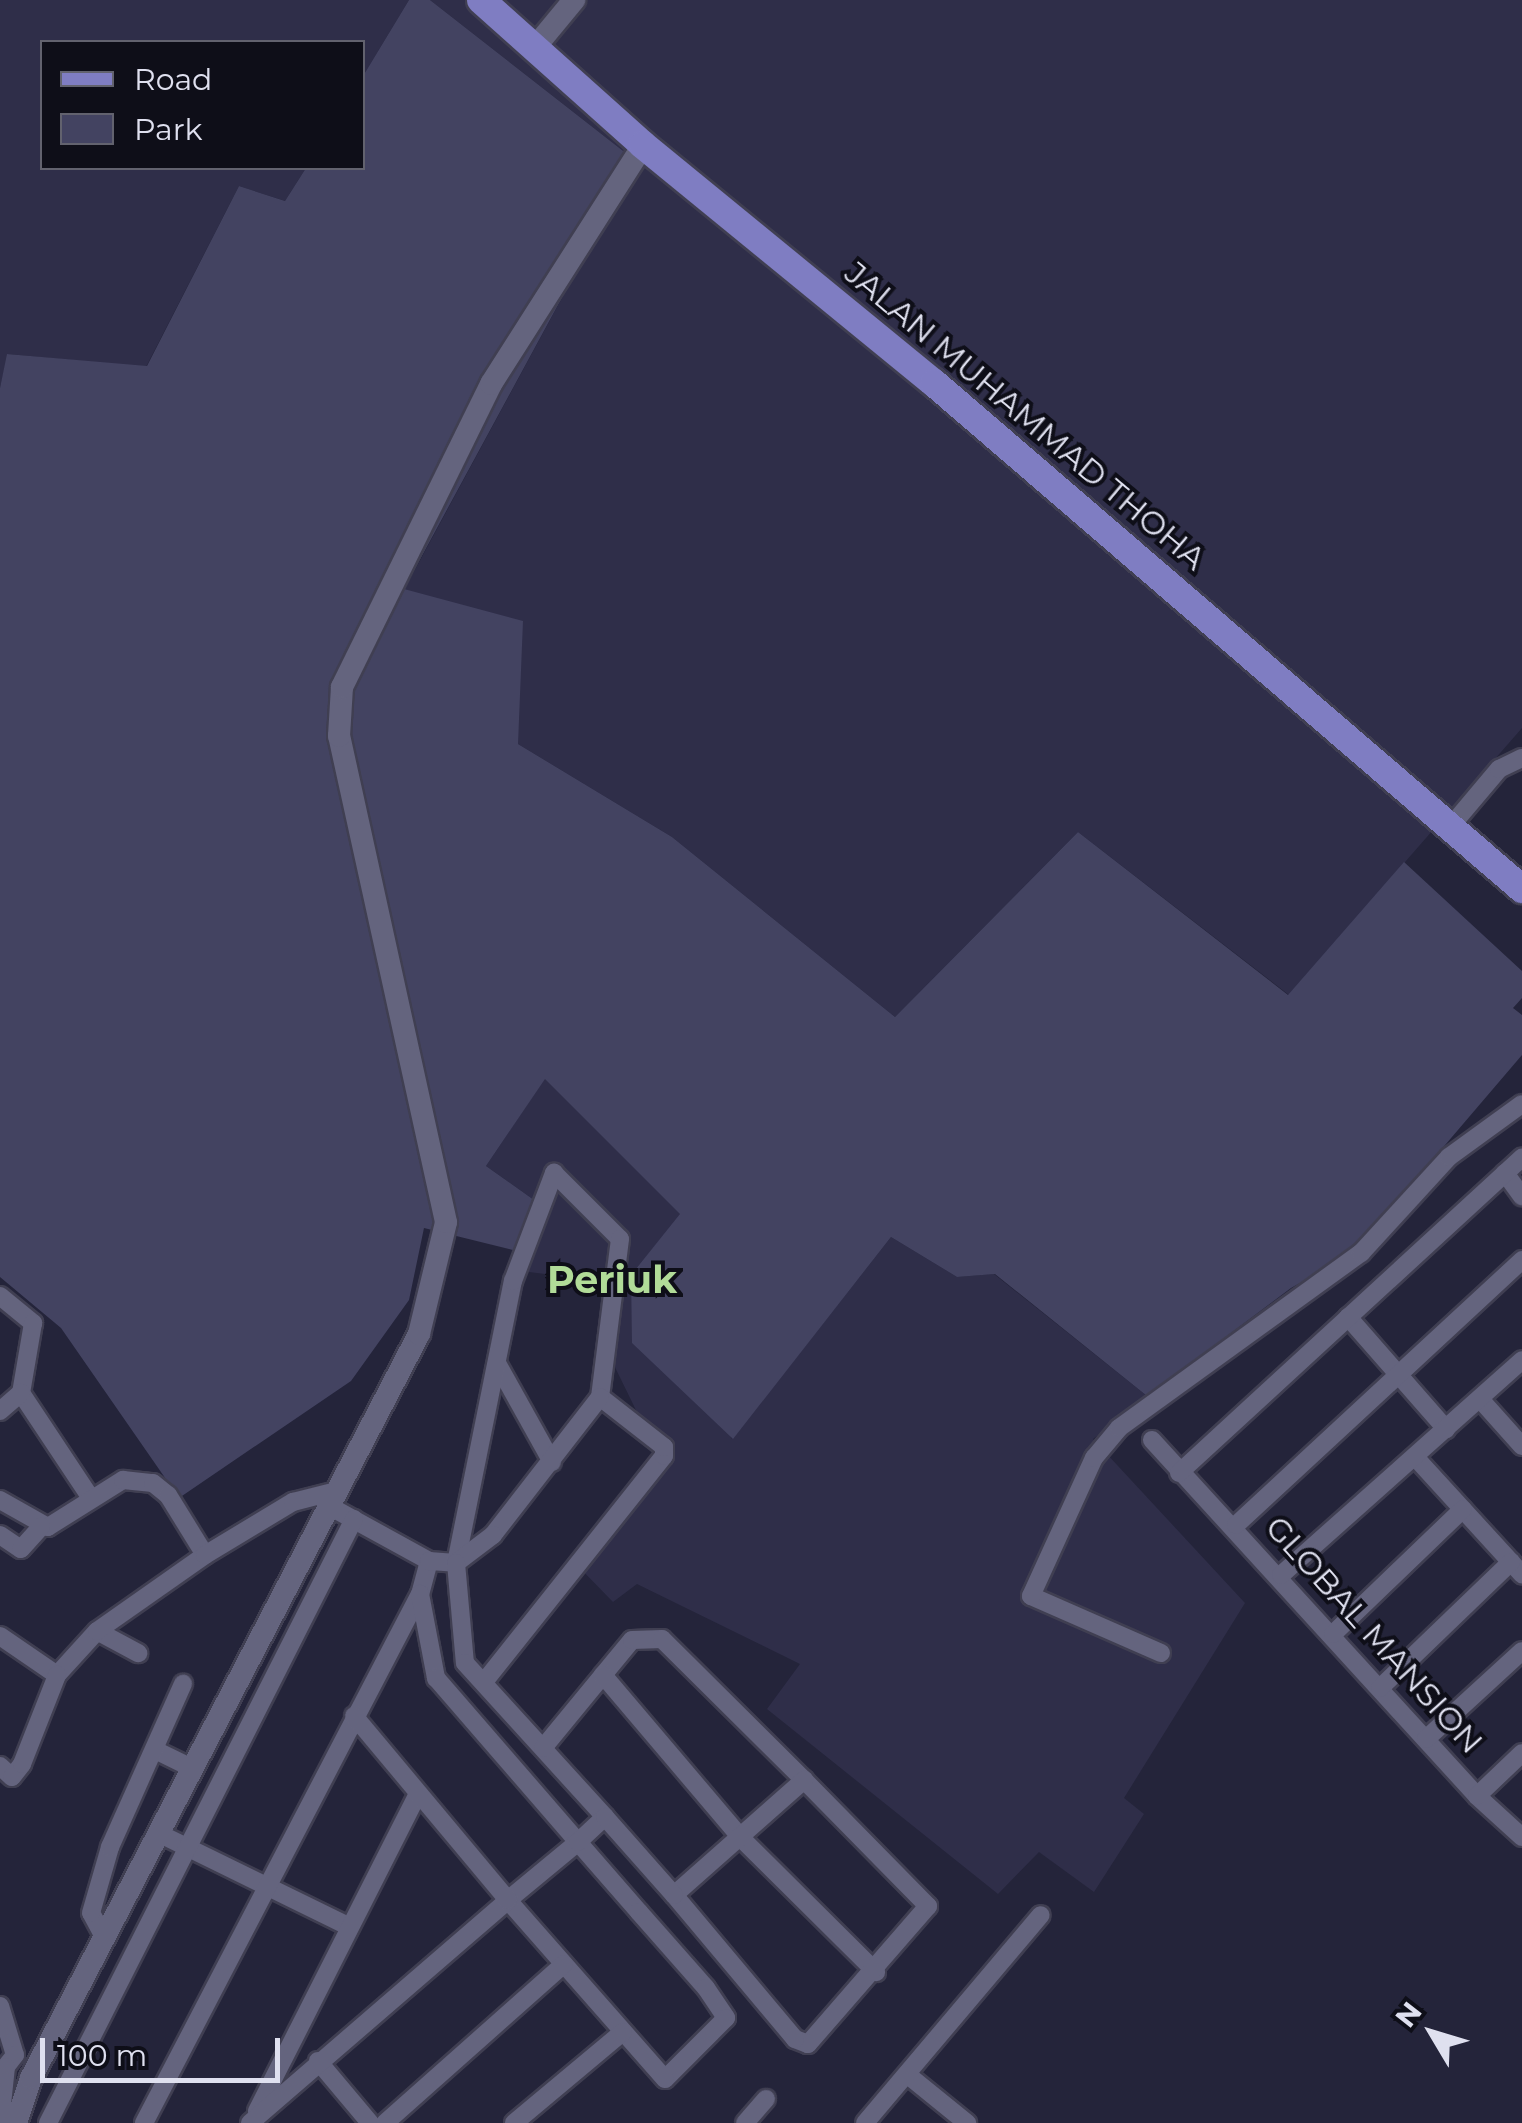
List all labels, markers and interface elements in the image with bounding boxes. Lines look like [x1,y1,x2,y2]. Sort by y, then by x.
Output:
legend [40,40,365,170]
text: Road [134,61,212,98]
text: Park [134,111,203,148]
street label: JALAN MUHAMMAD THOHA [837,254,1213,578]
district label: Periuk [547,1257,677,1303]
street label: GLOBAL MANSION [1257,1508,1491,1762]
north arrow [1382,1983,1482,2083]
text: N [1388,1995,1429,2034]
scale bar [45,2018,285,2080]
text: 100 m [57,2037,147,2074]

